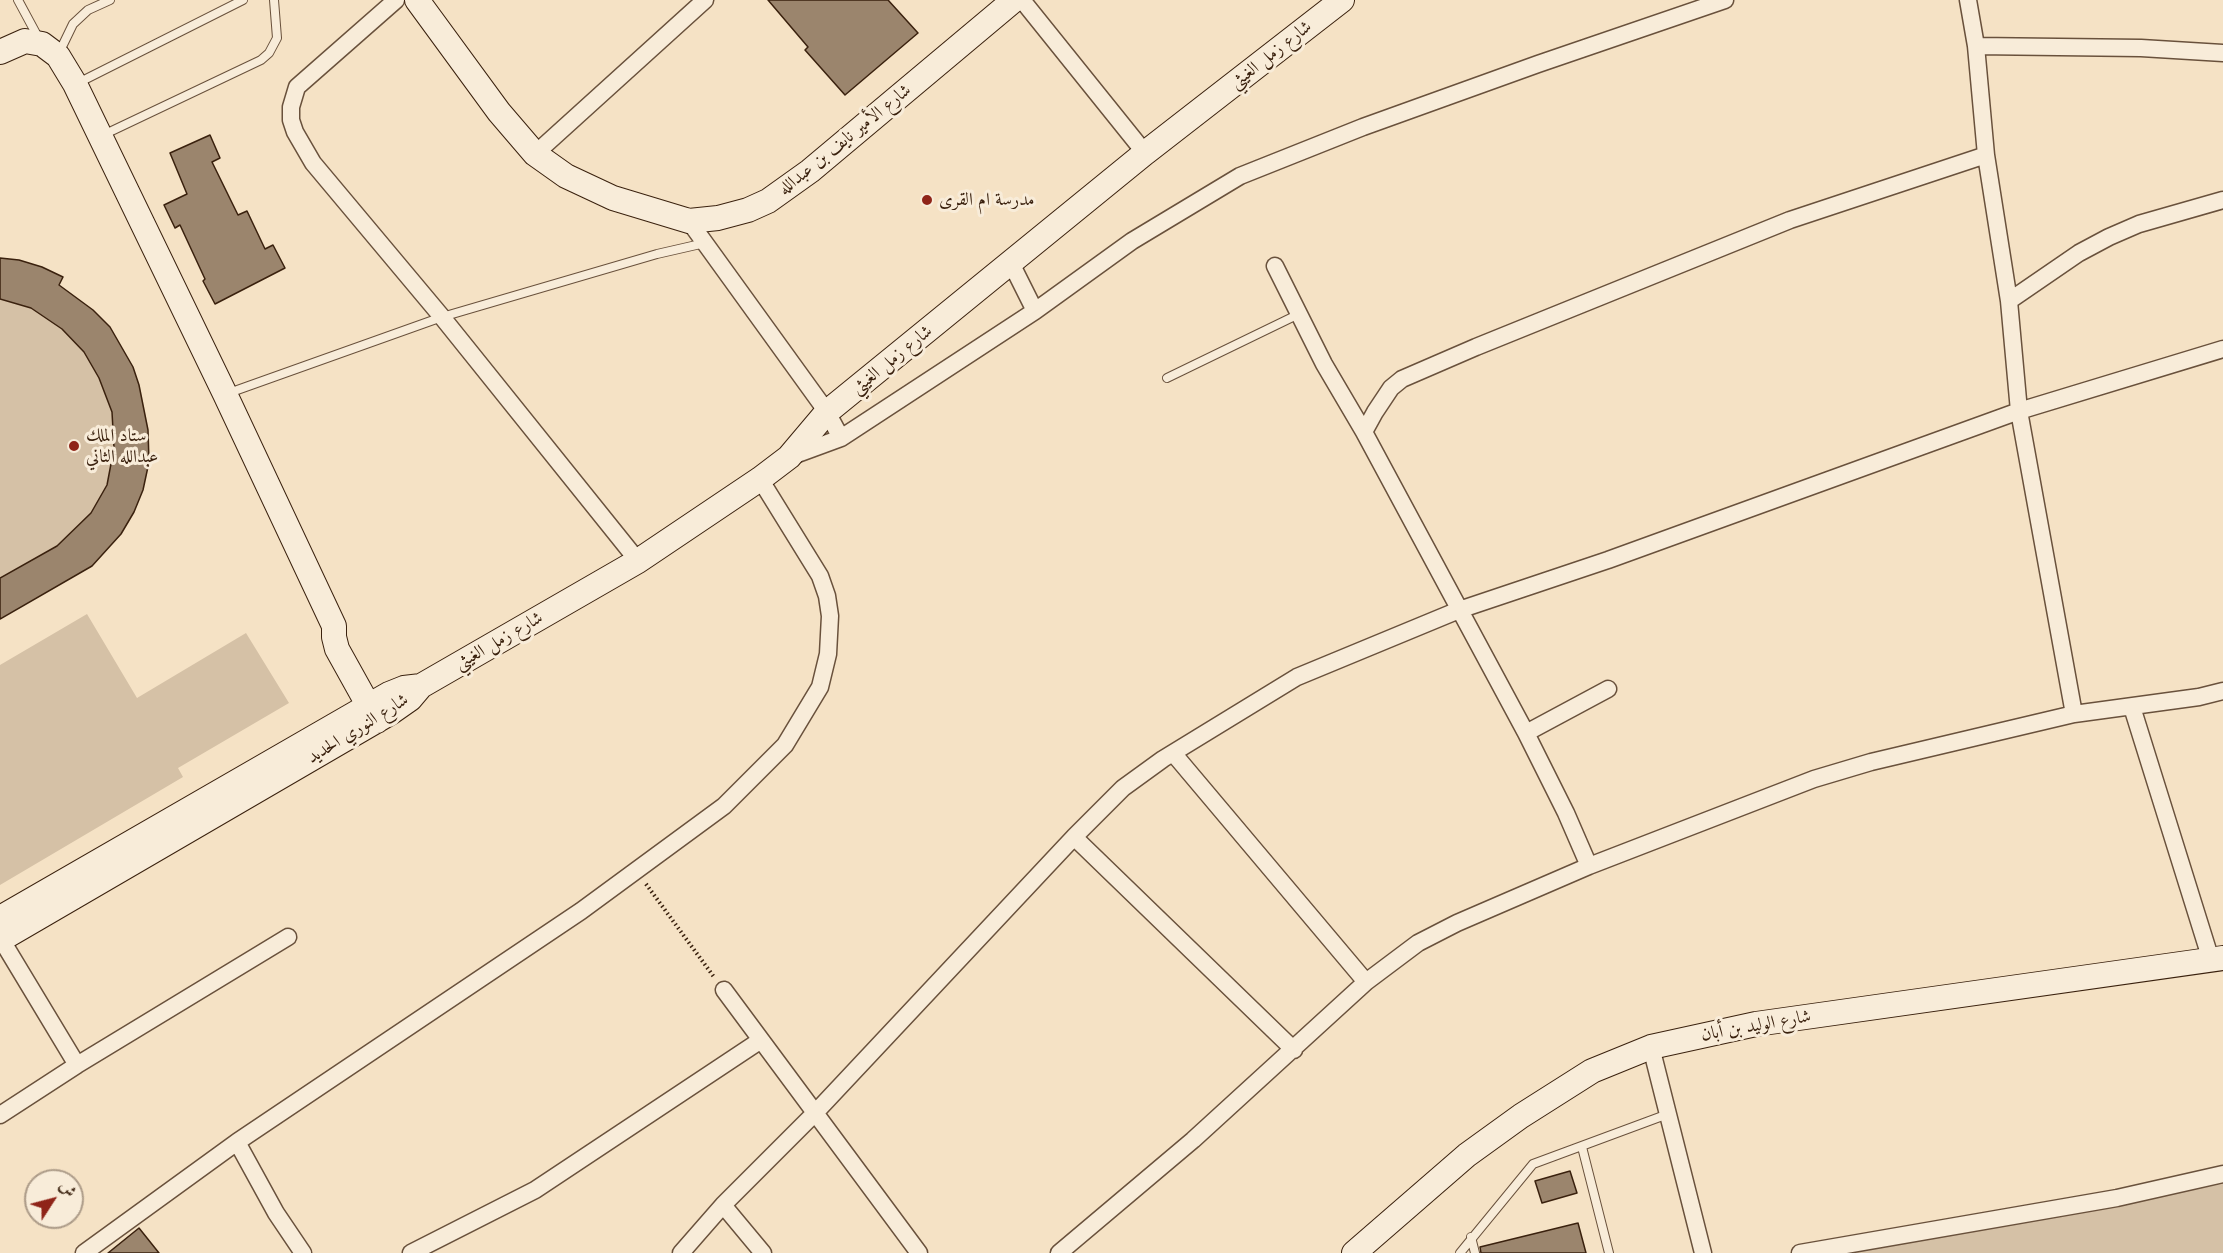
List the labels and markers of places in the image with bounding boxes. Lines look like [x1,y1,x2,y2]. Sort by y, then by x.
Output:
place label: مدرسة ام القرى [939,189,1035,211]
marker: مدرسة ام القرى [920,193,934,207]
place label: ستاد الملك عبدالله الثاني [86,425,158,468]
marker: ستاد الملك عبدالله الثاني [67,439,81,453]

